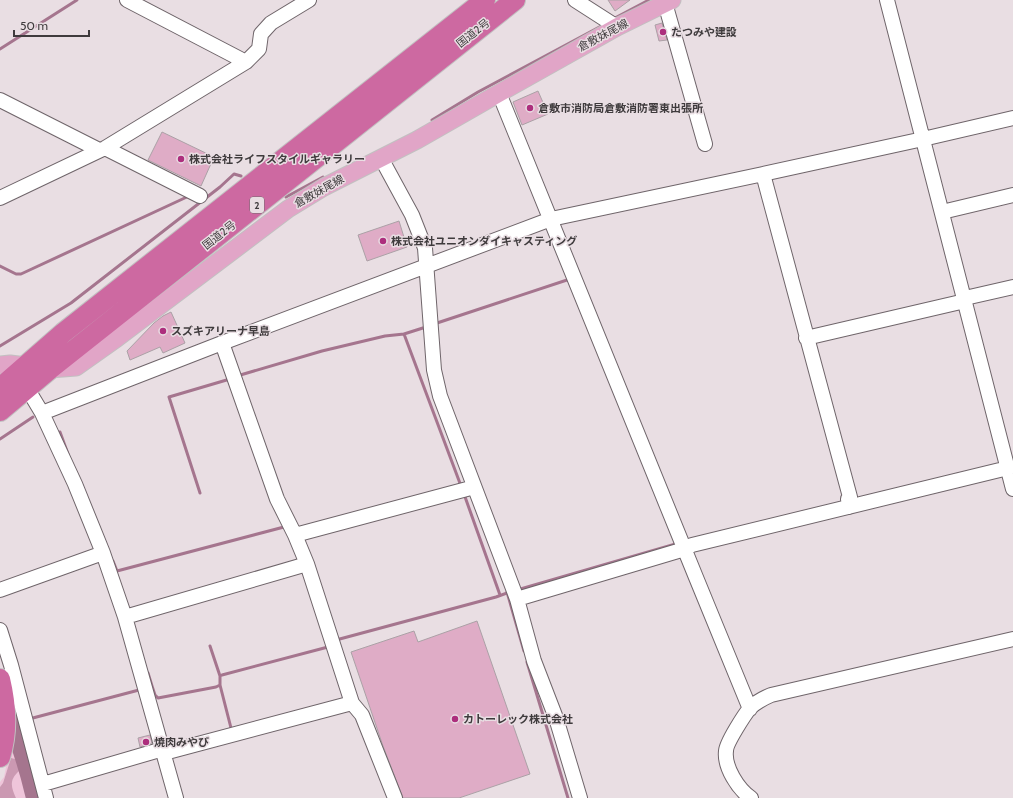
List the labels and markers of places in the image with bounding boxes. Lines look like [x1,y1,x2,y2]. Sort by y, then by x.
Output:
place label: たつみや建設 [671,25,737,39]
marker: たつみや建設 [658,27,668,37]
place label: 倉敷市消防局倉敷消防署東出張所 [538,101,703,115]
marker: 倉敷市消防局倉敷消防署東出張所 [525,103,535,113]
place label: 株式会社ライフスタイルギャラリー [189,152,365,166]
marker: 株式会社ライフスタイルギャラリー [176,154,186,164]
place label: 株式会社ユニオンダイキャスティング [391,234,577,248]
marker: 株式会社ユニオンダイキャスティング [378,236,388,246]
place label: スズキアリーナ早島 [171,324,270,338]
marker: スズキアリーナ早島 [158,326,168,336]
place label: カトーレック株式会社 [463,712,573,726]
marker: カトーレック株式会社 [450,714,460,724]
place label: 焼肉みやび [154,735,209,749]
marker: 焼肉みやび [141,737,151,747]

